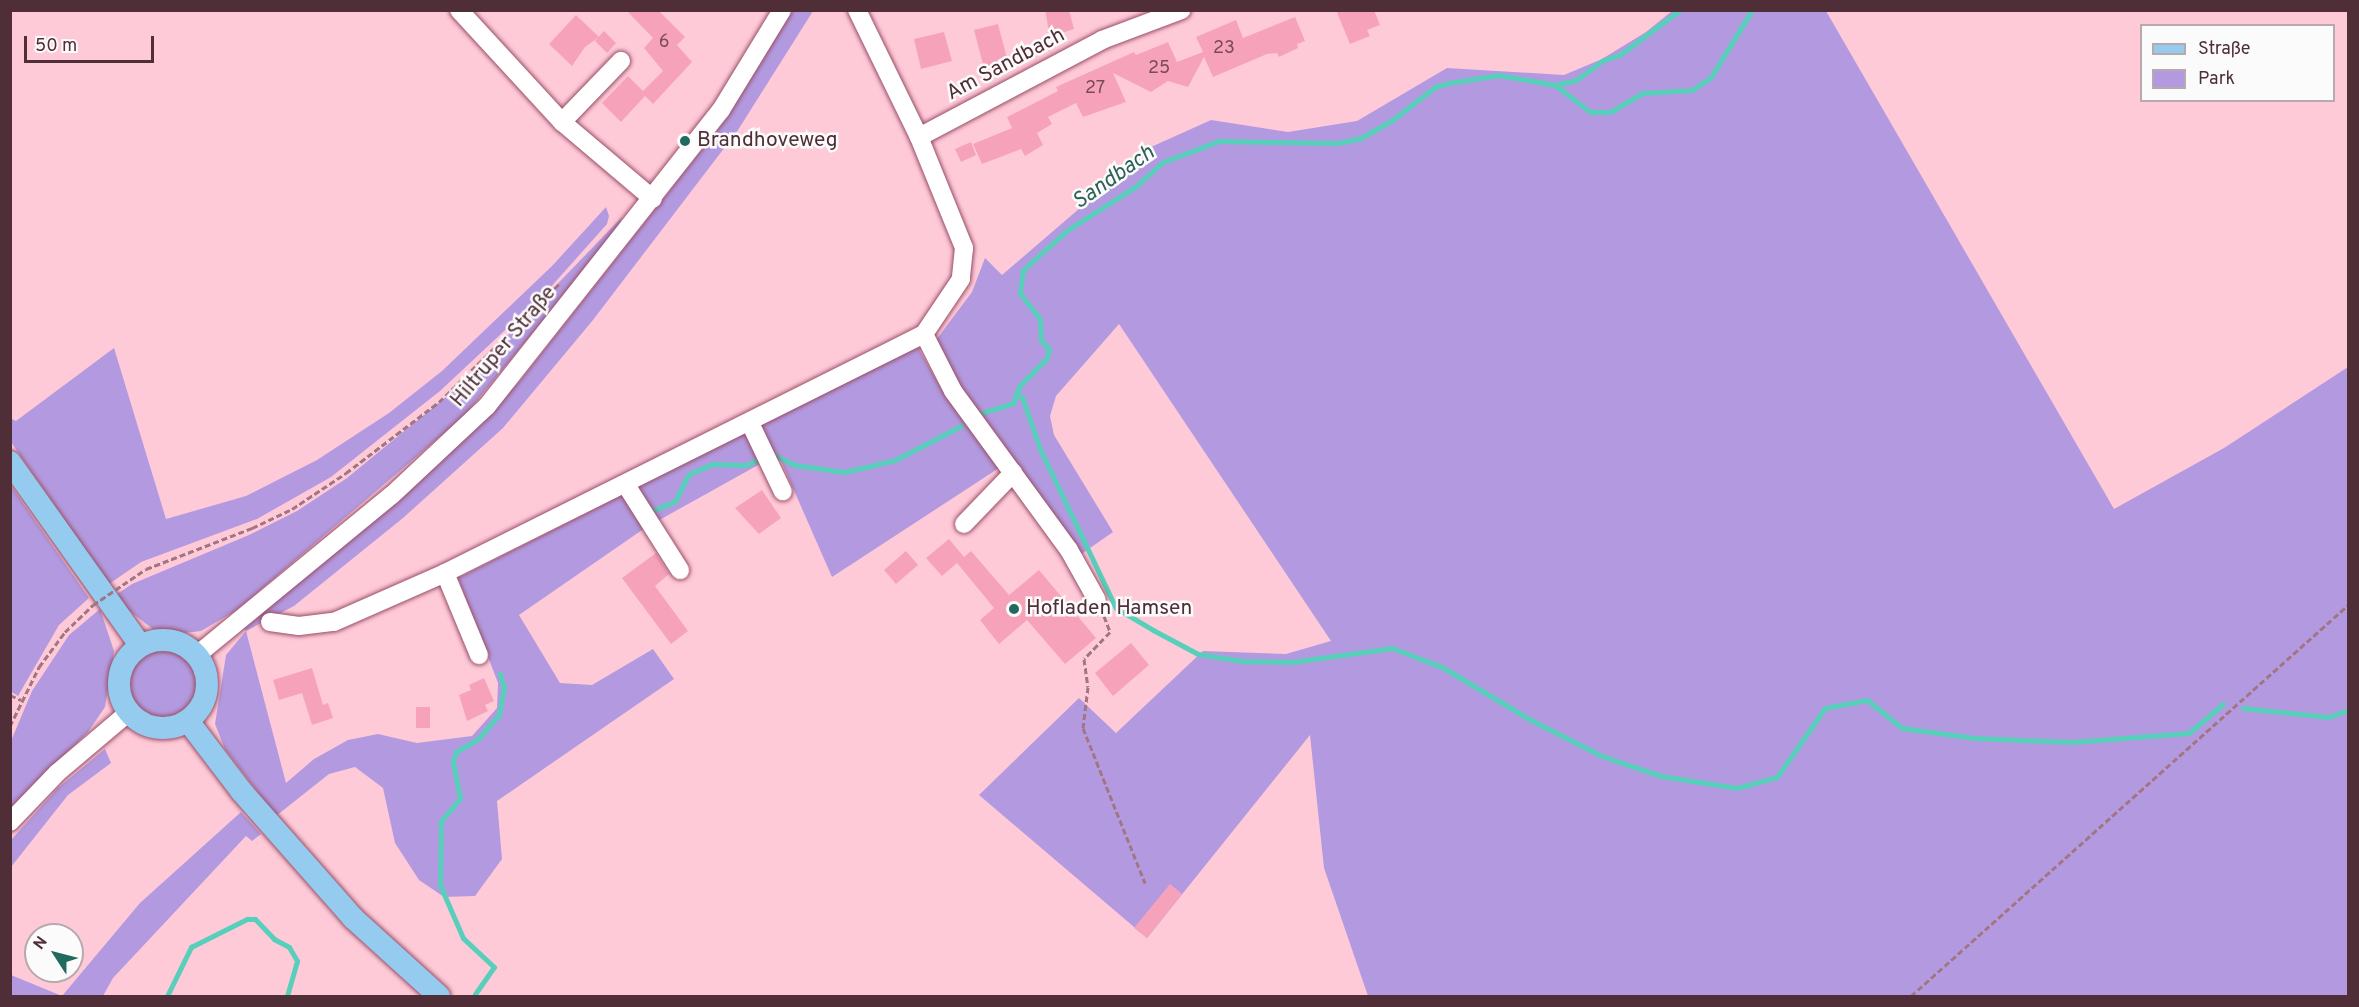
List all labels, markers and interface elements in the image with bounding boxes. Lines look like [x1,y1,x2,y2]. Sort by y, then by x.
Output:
street label: Am Sandbach [942,23,1070,107]
scale bar [27,24,158,62]
legend [2140,24,2335,102]
house number: 6 [659,32,669,54]
text: 50 m [35,35,77,58]
house number: 23 [1213,38,1235,60]
text: Straße [2198,38,2250,61]
house number: 25 [1148,58,1170,80]
text: Park [2198,68,2235,91]
house number: 27 [1085,78,1105,100]
place label: Brandhoveweg [697,128,838,154]
marker: Brandhoveweg [678,134,692,148]
water label: Sandbach [1068,140,1160,216]
street label: Hiltruper Straße [446,281,562,413]
place label: Hofladen Hamsen [1026,596,1192,622]
marker: Hofladen Hamsen [1007,602,1021,616]
north arrow [24,923,84,983]
text: N [30,933,53,954]

